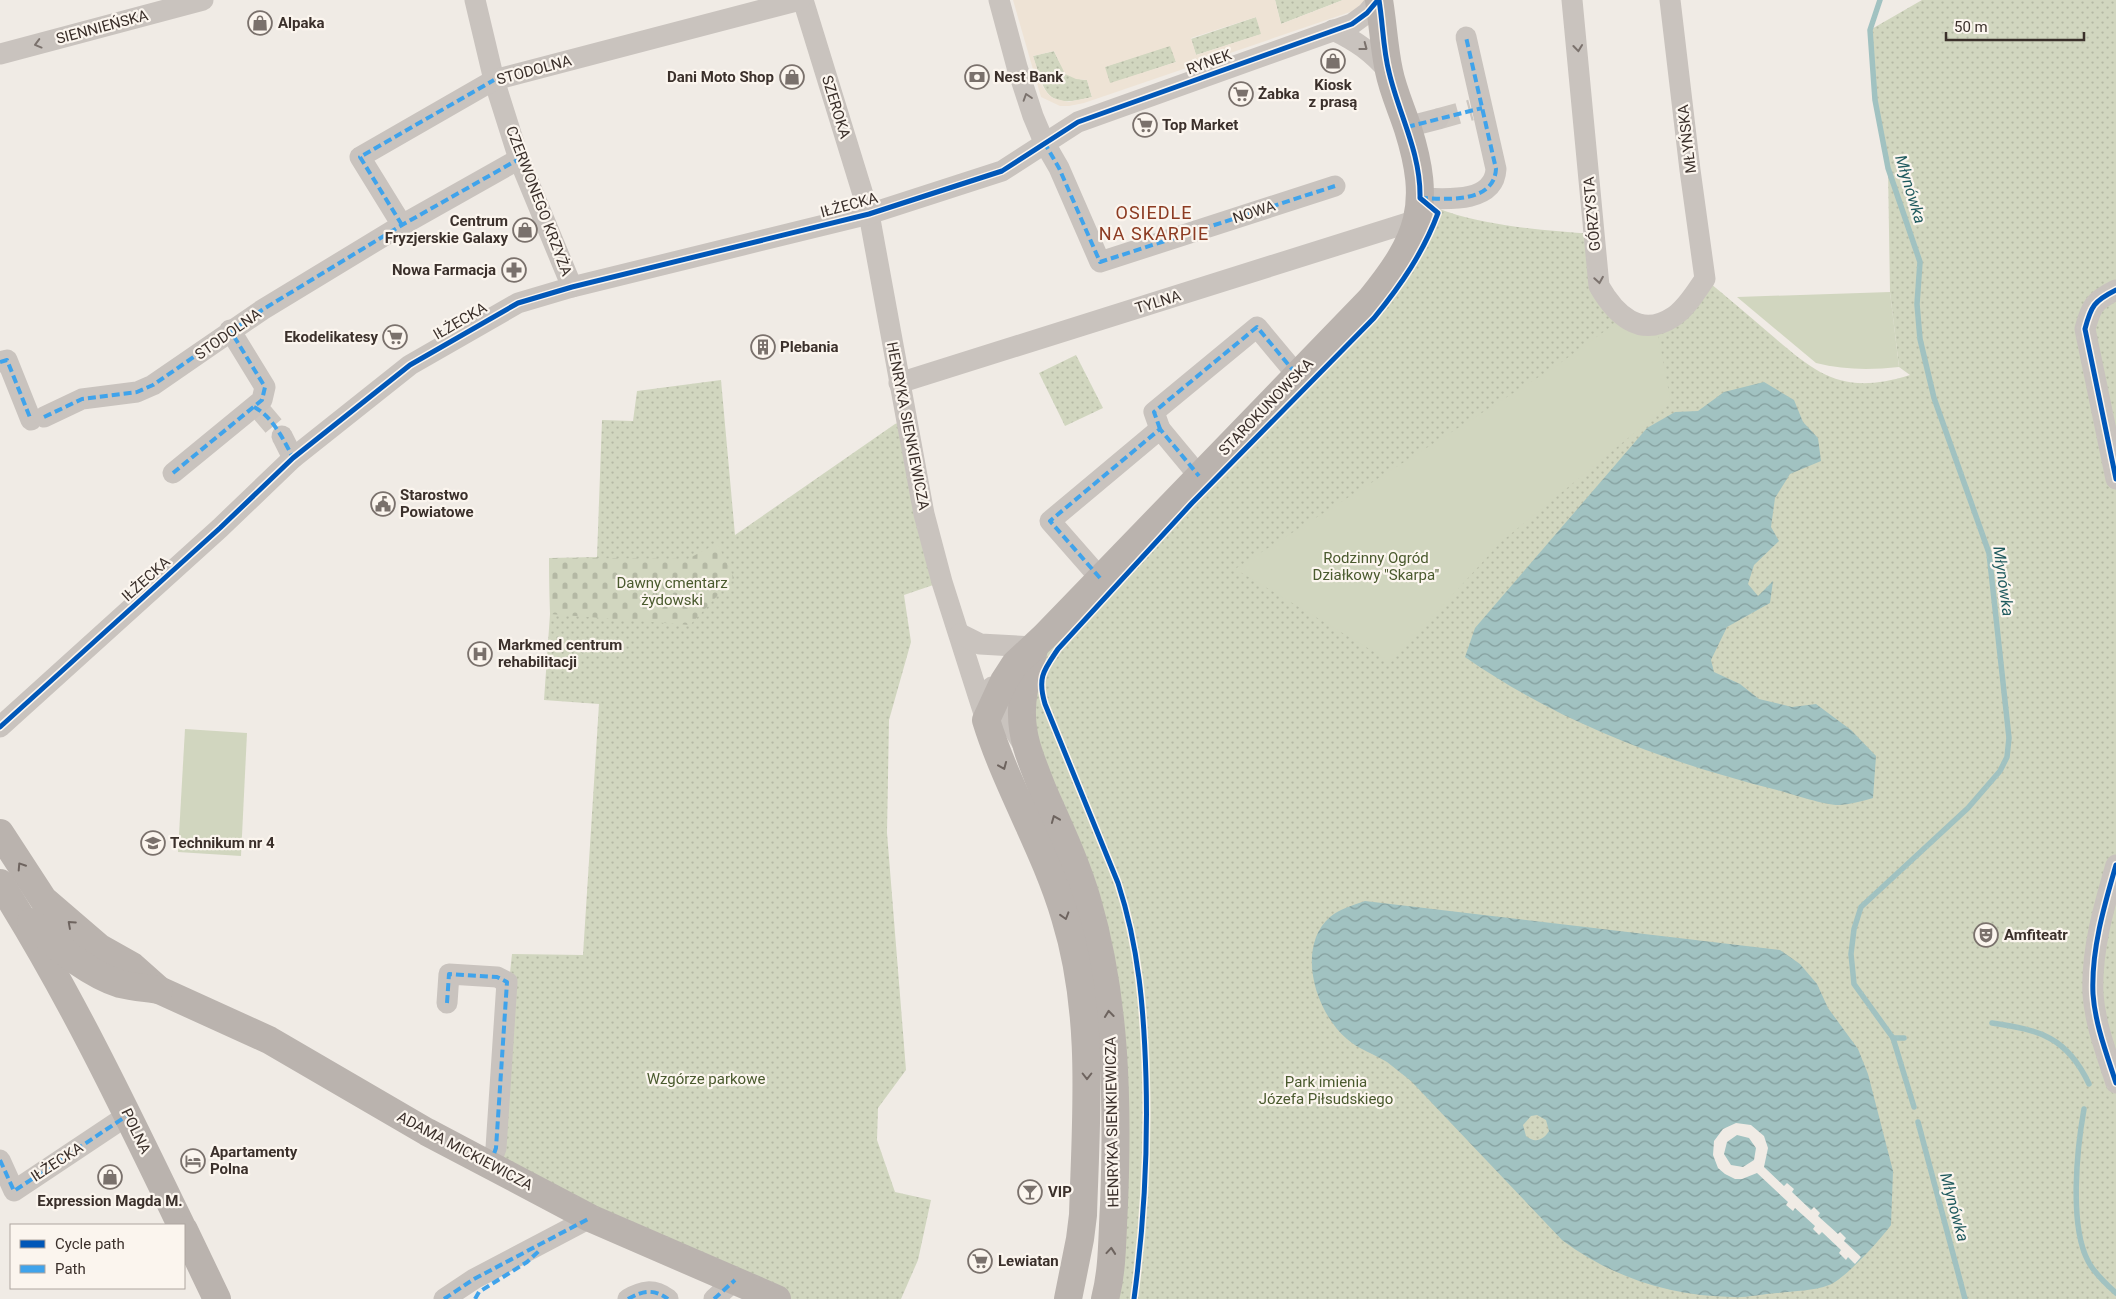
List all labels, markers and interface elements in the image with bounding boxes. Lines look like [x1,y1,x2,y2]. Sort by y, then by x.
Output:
street label: SIENNIEŃSKA [54,6,150,48]
shop icon: Alpaka [247,10,273,36]
scale bar [1946,10,2084,42]
place label: Alpaka [278,14,325,32]
text: 50 m [1954,18,1988,36]
one-way arrow [33,38,42,49]
one-way arrow [1358,41,1368,50]
street label: RYNEK [1184,45,1234,78]
one-way arrow [1572,45,1583,53]
shop icon: Kiosk z prasą [1320,48,1346,74]
street label: STODOLNA [495,51,574,89]
shop icon: Dani Moto Shop [779,64,805,90]
bank icon: Nest Bank [964,64,990,90]
place label: Dani Moto Shop [667,68,774,86]
place label: Nest Bank [994,68,1064,86]
street label: SZEROKA [818,73,854,141]
place label: Kiosk z prasą [1309,76,1357,111]
supermarket icon: Żabka [1228,81,1254,107]
place label: Żabka [1258,85,1300,103]
one-way arrow [1022,93,1032,102]
street label: MŁYŃSKA [1674,103,1700,174]
supermarket icon: Top Market [1132,112,1158,138]
place label: Top Market [1162,116,1238,134]
street label: CZERWONEGO KRZYŻA [502,123,576,279]
water label: Młynówka [1891,153,1930,226]
street label: GÓRZYSTA [1580,176,1604,252]
street label: IŁŻECKA [818,189,880,221]
street label: NOWA [1230,197,1278,227]
district label: OSIEDLE NA SKARPIE [1099,202,1209,244]
place label: Centrum Fryzjerskie Galaxy [385,212,508,247]
shop icon: Centrum Fryzjerskie Galaxy [512,217,538,243]
pharmacy icon: Nowa Farmacja [501,257,527,283]
place label: Nowa Farmacja [392,261,496,279]
one-way arrow [1593,276,1604,284]
street label: TYLNA [1133,286,1183,317]
street label: IŁŻECKA [430,298,490,343]
street label: STODOLNA [191,304,265,363]
supermarket icon: Ekodelikatesy [382,324,408,350]
place label: Ekodelikatesy [284,328,378,346]
building icon: Plebania [750,334,776,360]
place label: Plebania [780,338,839,356]
street label: HENRYKA SIENKIEWICZA [883,340,933,512]
street label: STAROKUNOWSKA [1215,354,1317,459]
place label: Starostwo Powiatowe [400,486,474,521]
public building icon: Starostwo Powiatowe [370,491,396,517]
water label: Młynówka [1989,545,2018,617]
park label: Rodzinny Ogród Działkowy "Skarpa" [1313,549,1440,584]
street label: IŁŻECKA [118,553,174,605]
park label: Dawny cmentarz żydowski [616,574,728,609]
place label: Markmed centrum rehabilitacji [498,636,622,671]
hospital icon: Markmed centrum rehabilitacji [467,641,493,667]
one-way arrow [997,761,1008,770]
one-way arrow [1051,815,1062,824]
school or university icon: Technikum nr 4 [140,830,166,856]
place label: Technikum nr 4 [170,834,275,852]
one-way arrow [18,862,28,871]
one-way arrow [1059,911,1069,920]
one-way arrow [68,921,77,930]
theatre icon: Amfiteatr [1973,922,1999,948]
place label: Amfiteatr [2004,926,2068,944]
one-way arrow [1104,1010,1115,1018]
street label: HENRYKA SIENKIEWICZA [1102,1036,1122,1208]
park label: Wzgórze parkowe [647,1070,765,1088]
one-way arrow [1082,1073,1092,1081]
park label: Park imienia Józefa Piłsudskiego [1259,1073,1393,1108]
street label: POLNA [117,1105,155,1157]
street label: ADAMA MICKIEWICZA [394,1108,536,1194]
street label: IŁŻECKA [28,1138,87,1186]
place label: Apartamenty Polna [210,1143,298,1178]
hotel icon: Apartamenty Polna [180,1148,206,1174]
shop icon: Expression Magda M. [97,1164,123,1190]
water label: Młynówka [1936,1171,1973,1244]
bar icon: VIP [1017,1179,1043,1205]
place label: VIP [1048,1183,1072,1201]
place label: Expression Magda M. [37,1192,183,1210]
legend [10,1224,185,1289]
text: Cycle path [55,1235,125,1253]
one-way arrow [1105,1246,1116,1254]
supermarket icon: Lewiatan [967,1248,993,1274]
place label: Lewiatan [998,1252,1059,1270]
text: Path [55,1260,86,1278]

